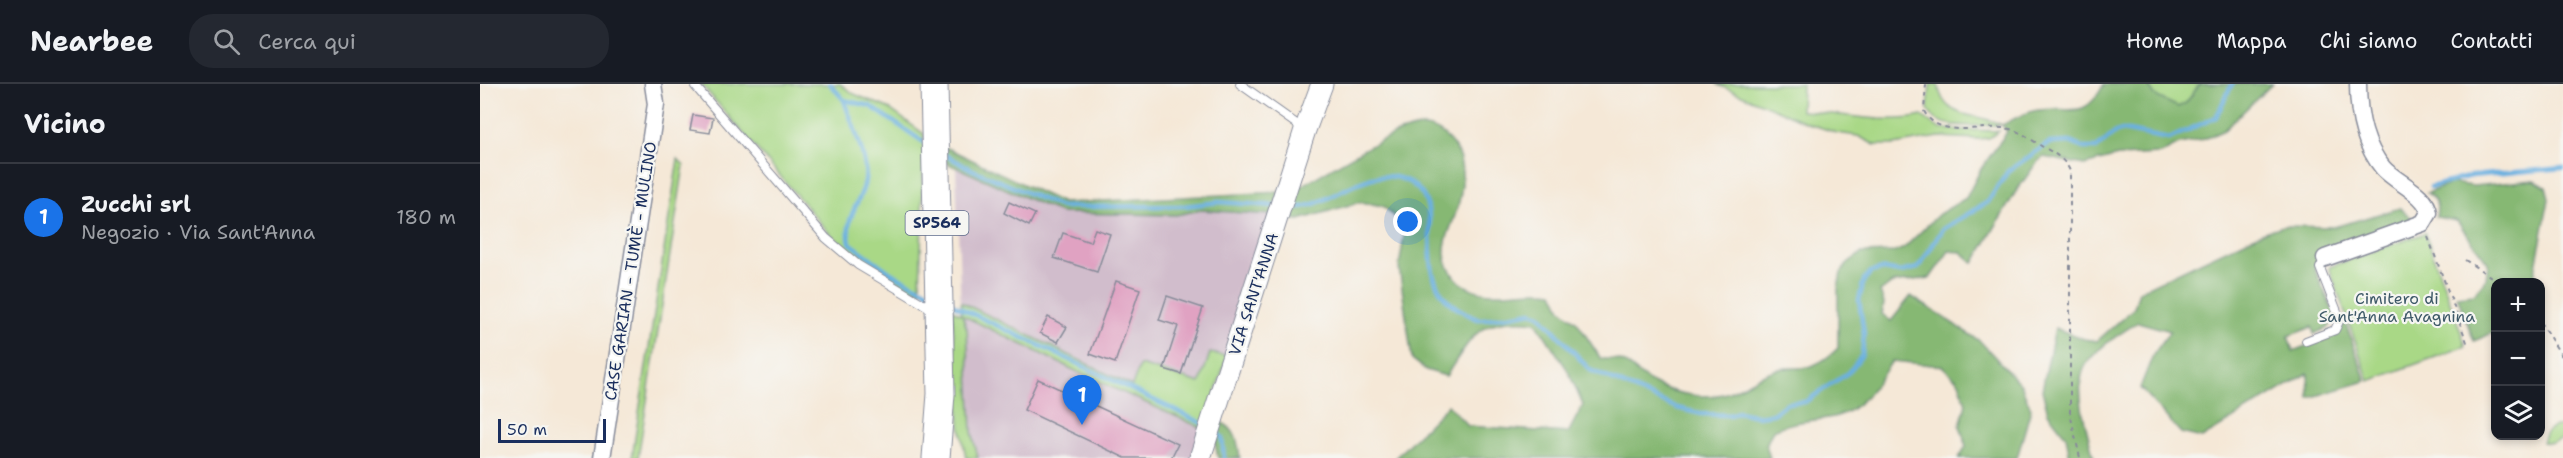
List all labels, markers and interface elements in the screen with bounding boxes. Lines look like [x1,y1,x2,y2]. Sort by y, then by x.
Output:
search box [189,14,609,68]
text: Nearbee [30,22,153,60]
icon: search [210,25,243,58]
text: Cerca qui [258,27,356,56]
text: Home [2126,27,2184,55]
text: Mappa [2217,27,2287,55]
text: Chi siamo [2320,27,2417,55]
text: Contatti [2450,27,2533,55]
text: Vicino [24,106,106,141]
street label: CASE GARIAN - TUMÈ - MULINO [600,140,661,402]
text: Zucchi srl [81,190,191,219]
text: 1 [39,204,48,230]
text: 180 m [396,204,456,230]
your location [1393,207,1422,236]
road number: SP564 [906,211,968,235]
text: Negozio · Via Sant'Anna [81,219,315,245]
street label: VIA SANT'ANNA [1224,230,1283,358]
map controls [2491,278,2545,440]
button: + [2491,278,2545,332]
park label: Cimitero di Sant'Anna Avagnina [2319,288,2475,327]
button: − [2491,332,2545,386]
pin: 1 [1062,376,1102,425]
button: layers [2491,386,2545,440]
scale bar [498,416,606,444]
text: 50 m [507,419,547,440]

